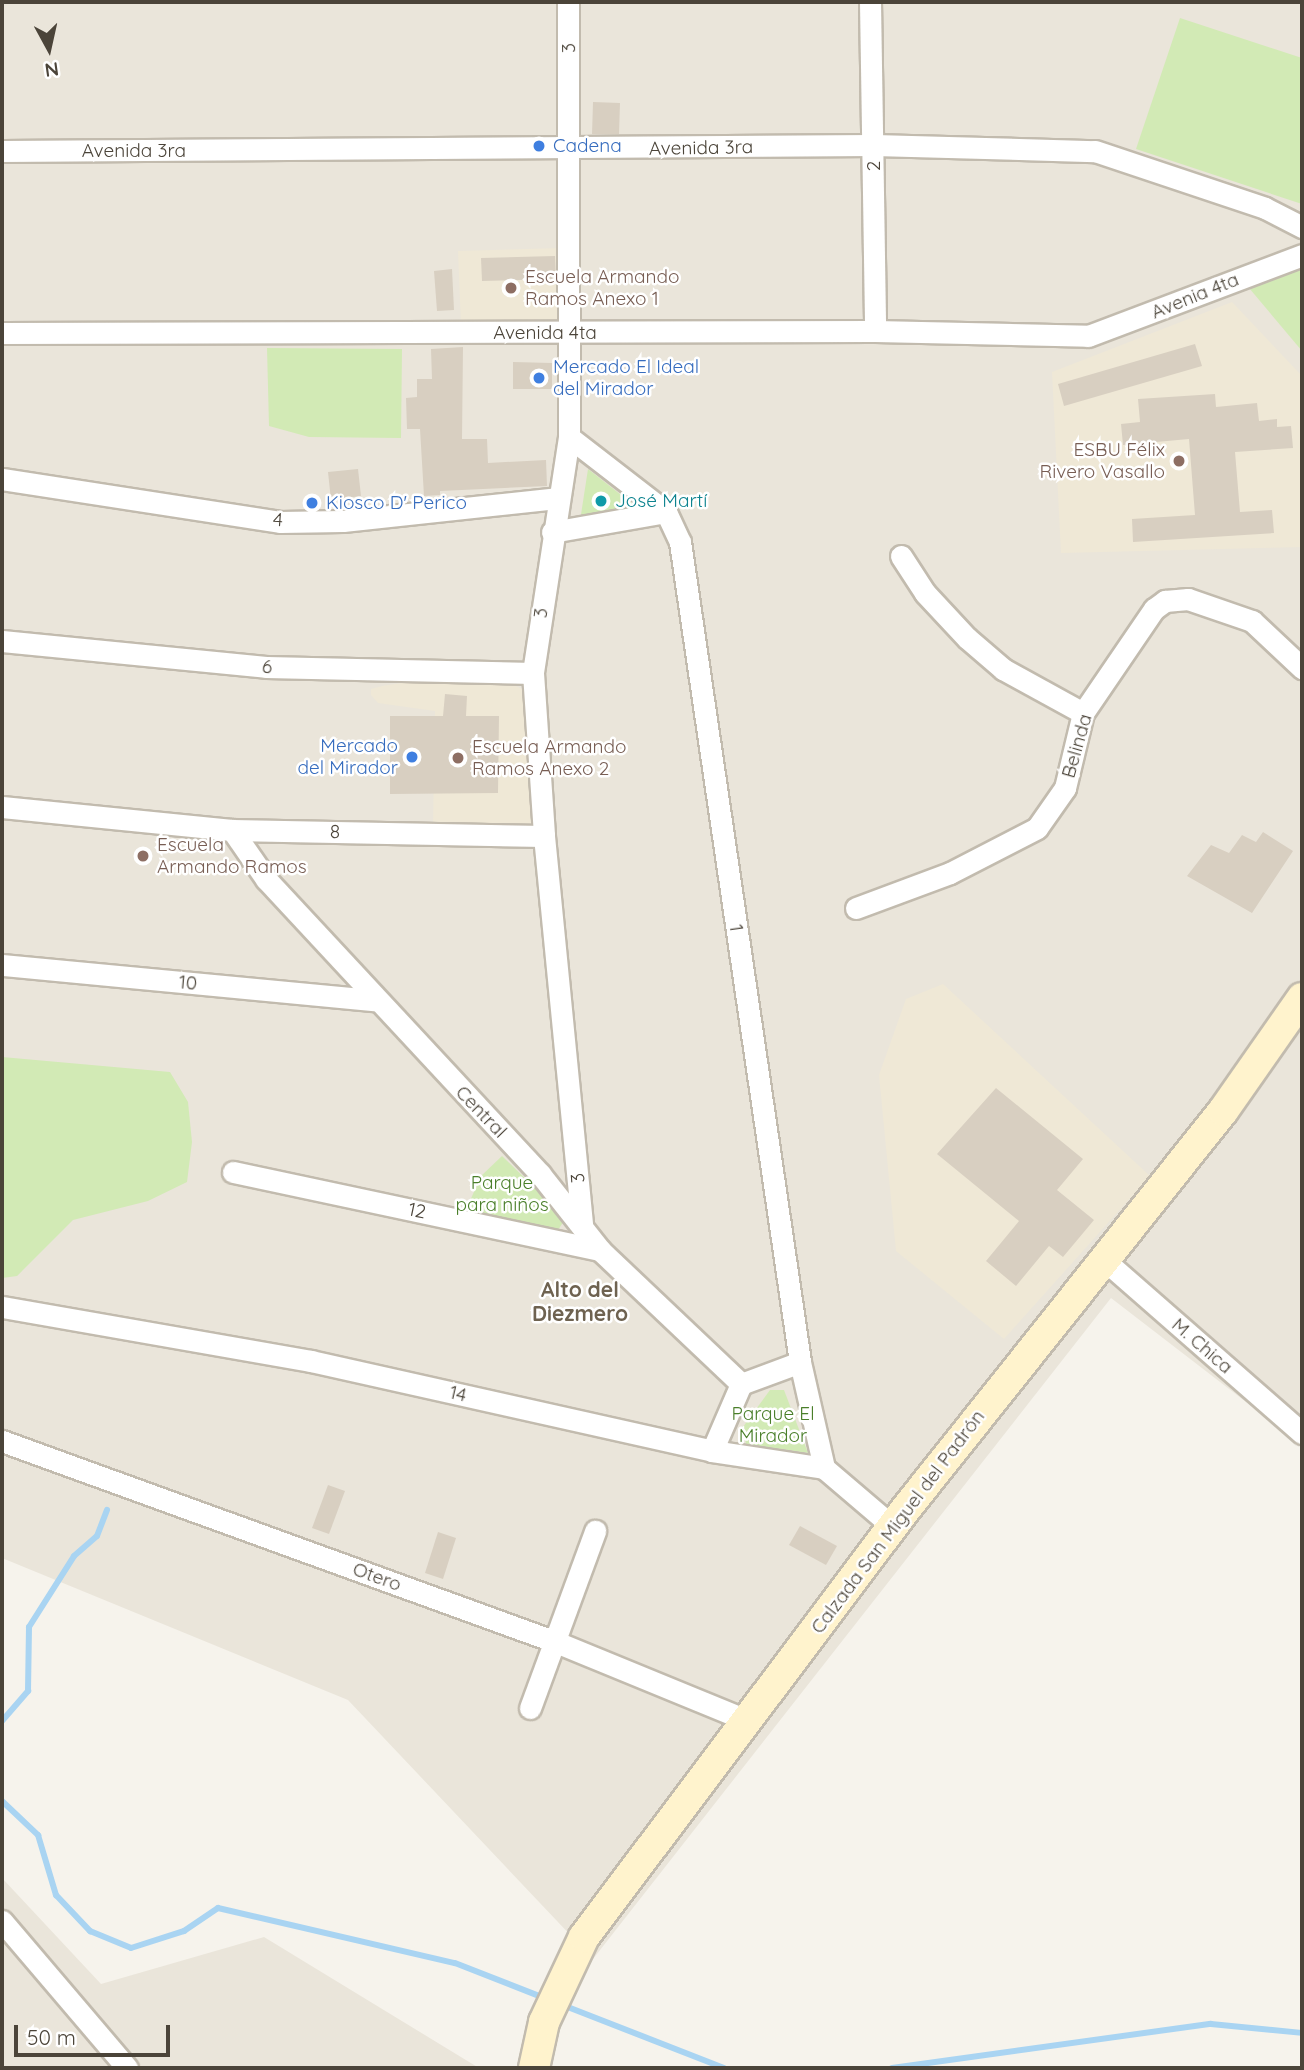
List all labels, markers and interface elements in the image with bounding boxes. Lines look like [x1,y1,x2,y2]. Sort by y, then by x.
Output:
north arrow [14,14,84,84]
street label: 3 [558,43,580,53]
text: N [43,57,61,83]
place label: Cadena [553,135,622,157]
street label: Avenida 3ra [649,136,753,160]
marker: Cadena [531,138,547,154]
street label: Avenida 3ra [82,140,186,162]
street label: 2 [863,161,885,171]
place label: Escuela Armando Ramos Anexo 1 [525,266,680,310]
street label: Avenia 4ta [1148,268,1242,324]
marker: Escuela Armando Ramos Anexo 1 [503,280,519,296]
street label: Avenida 4ta [493,322,597,344]
place label: Mercado El Ideal del Mirador [553,356,699,400]
marker: Mercado El Ideal del Mirador [531,370,547,386]
place label: ESBU Félix Rivero Vasallo [1039,439,1165,483]
marker: ESBU Félix Rivero Vasallo [1171,453,1187,469]
place label: José Martí [615,490,707,512]
place label: Kiosco D' Perico [326,492,467,514]
marker: José Martí [593,493,609,509]
marker: Kiosco D' Perico [304,495,320,511]
street label: 4 [272,508,284,532]
street label: 3 [529,607,553,619]
street label: 6 [261,655,273,679]
street label: Belinda [1057,711,1097,781]
place label: Mercado del Mirador [298,735,398,779]
place label: Escuela Armando Ramos Anexo 2 [472,736,627,780]
marker: Mercado del Mirador [404,749,420,765]
marker: Escuela Armando Ramos Anexo 2 [450,750,466,766]
street label: 8 [330,821,340,843]
place label: Escuela Armando Ramos [157,834,307,878]
marker: Escuela Armando Ramos [135,848,151,864]
street label: 1 [724,923,748,933]
street label: 10 [178,971,198,995]
street label: Central [451,1081,511,1143]
park label: Parque para niños [455,1172,549,1216]
street label: 3 [566,1172,590,1184]
street label: 12 [406,1198,428,1224]
district label: Alto del Diezmero [532,1276,628,1326]
street label: M. Chica [1167,1313,1237,1379]
street label: 14 [447,1381,469,1407]
park label: Parque El Mirador [731,1403,815,1447]
street label: Calzada San Miguel del Padrón [806,1406,990,1638]
street label: Otero [350,1558,404,1596]
scale bar [18,2010,173,2054]
text: 50 m [27,2024,76,2050]

